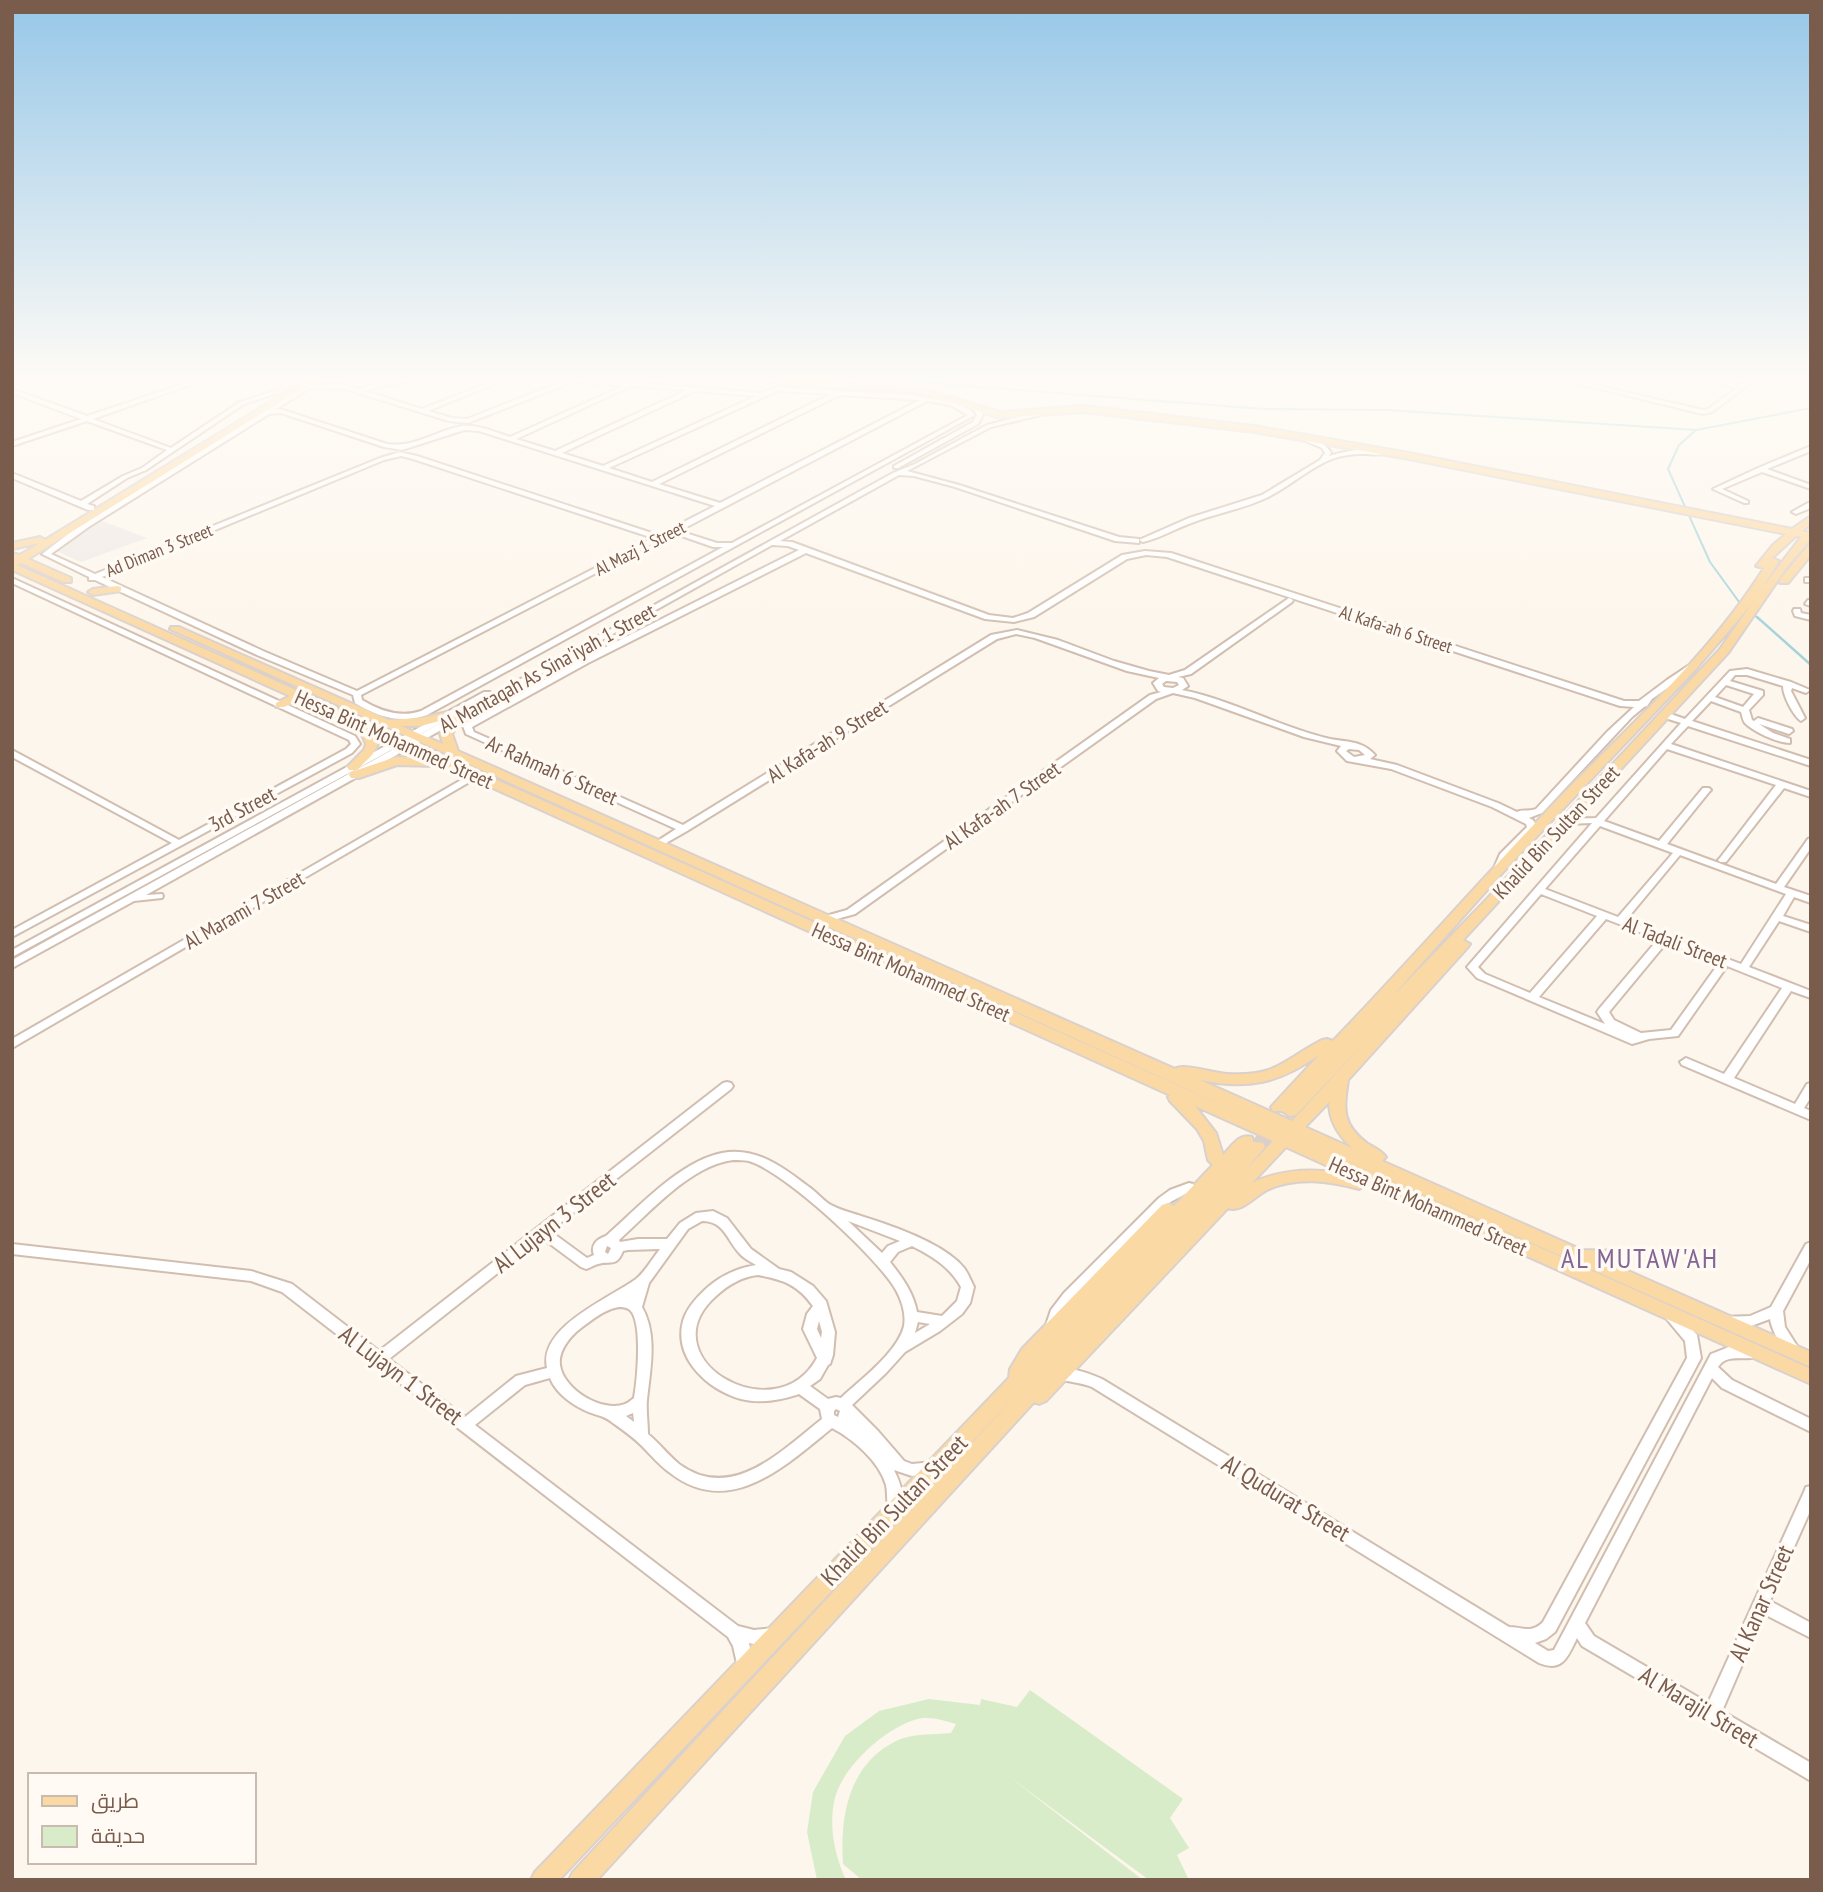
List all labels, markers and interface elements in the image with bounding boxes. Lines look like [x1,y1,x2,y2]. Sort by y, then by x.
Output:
street label: Al Mazj 1 Street [591,515,689,581]
street label: Ad Diman 3 Street [102,518,216,582]
street label: Al Mantaqah As Sina'iyah 1 Street [434,597,660,739]
street label: Al Kafa-ah 6 Street [1337,600,1455,658]
street label: Hessa Bint Mohammed Street [291,683,497,795]
street label: Al Kafa-ah 9 Street [762,693,892,789]
street label: Ar Rahmah 6 Street [482,729,622,811]
street label: Al Kafa-ah 7 Street [939,755,1066,855]
street label: Khalid Bin Sultan Street [1487,759,1625,905]
street label: 3rd Street [204,780,280,838]
street label: Al Marami 7 Street [179,865,309,955]
street label: Al Tadali Street [1619,910,1731,974]
street label: Hessa Bint Mohammed Street [808,916,1014,1028]
street label: Hessa Bint Mohammed Street [1325,1150,1531,1262]
street label: Al Lujayn 3 Street [487,1164,622,1279]
district label: AL MUTAW'AH [1561,1239,1719,1276]
street label: Al Lujayn 1 Street [333,1318,469,1432]
street label: Khalid Bin Sultan Street [814,1428,974,1592]
street label: Al Qudurat Street [1216,1448,1356,1549]
street label: Al Kanar Street [1722,1539,1801,1666]
street label: Al Marajil Street [1634,1659,1765,1755]
legend [28,1773,256,1864]
text: طريق [91,1787,139,1814]
text: حديقة [91,1822,145,1849]

